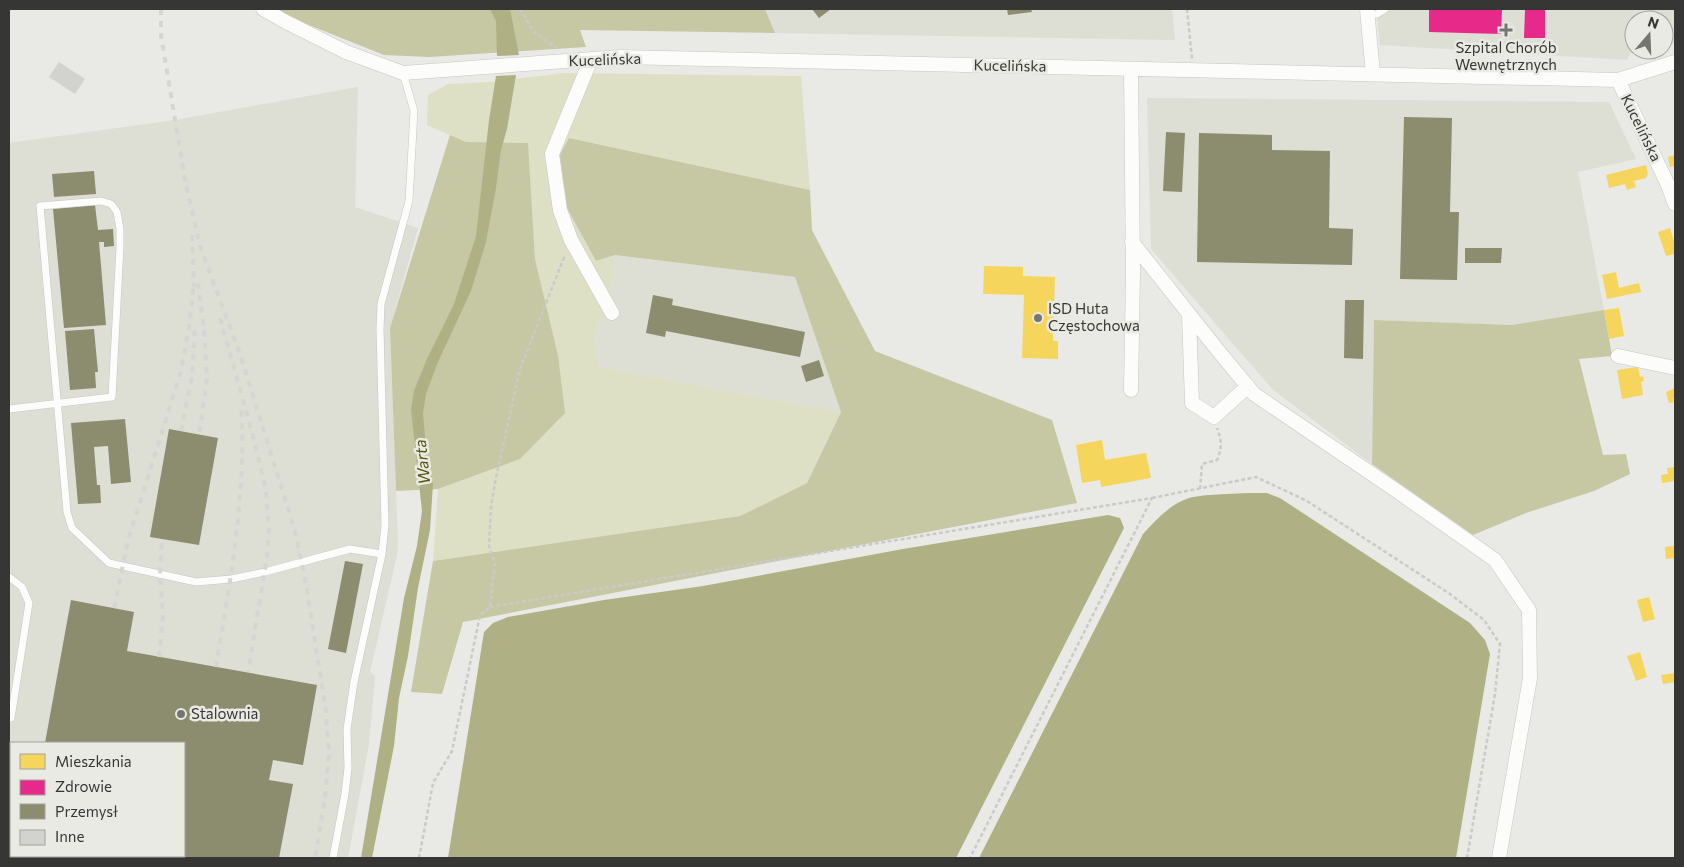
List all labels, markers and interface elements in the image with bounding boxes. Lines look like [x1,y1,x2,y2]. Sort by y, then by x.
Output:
north arrow [1624,10,1674,60]
text: N [1646,12,1661,32]
marker: Szpital Chorób Wewnętrznych [1499,23,1513,37]
place label: Szpital Chorób Wewnętrznych [1455,38,1557,73]
street label: Kucelińska [568,49,642,69]
street label: Kucelińska [974,55,1046,75]
street label: Kucelińska [1618,91,1666,164]
place label: ISD Huta Częstochowa [1048,299,1140,334]
marker: ISD Huta Częstochowa [1032,312,1044,324]
water label: Warta [410,439,433,486]
place label: Stalownia [191,704,258,722]
marker: Stalownia [175,708,187,720]
legend [10,742,185,857]
text: Mieszkania [55,752,132,770]
text: Zdrowie [55,777,112,795]
text: Przemysł [55,802,118,820]
text: Inne [55,827,84,845]

